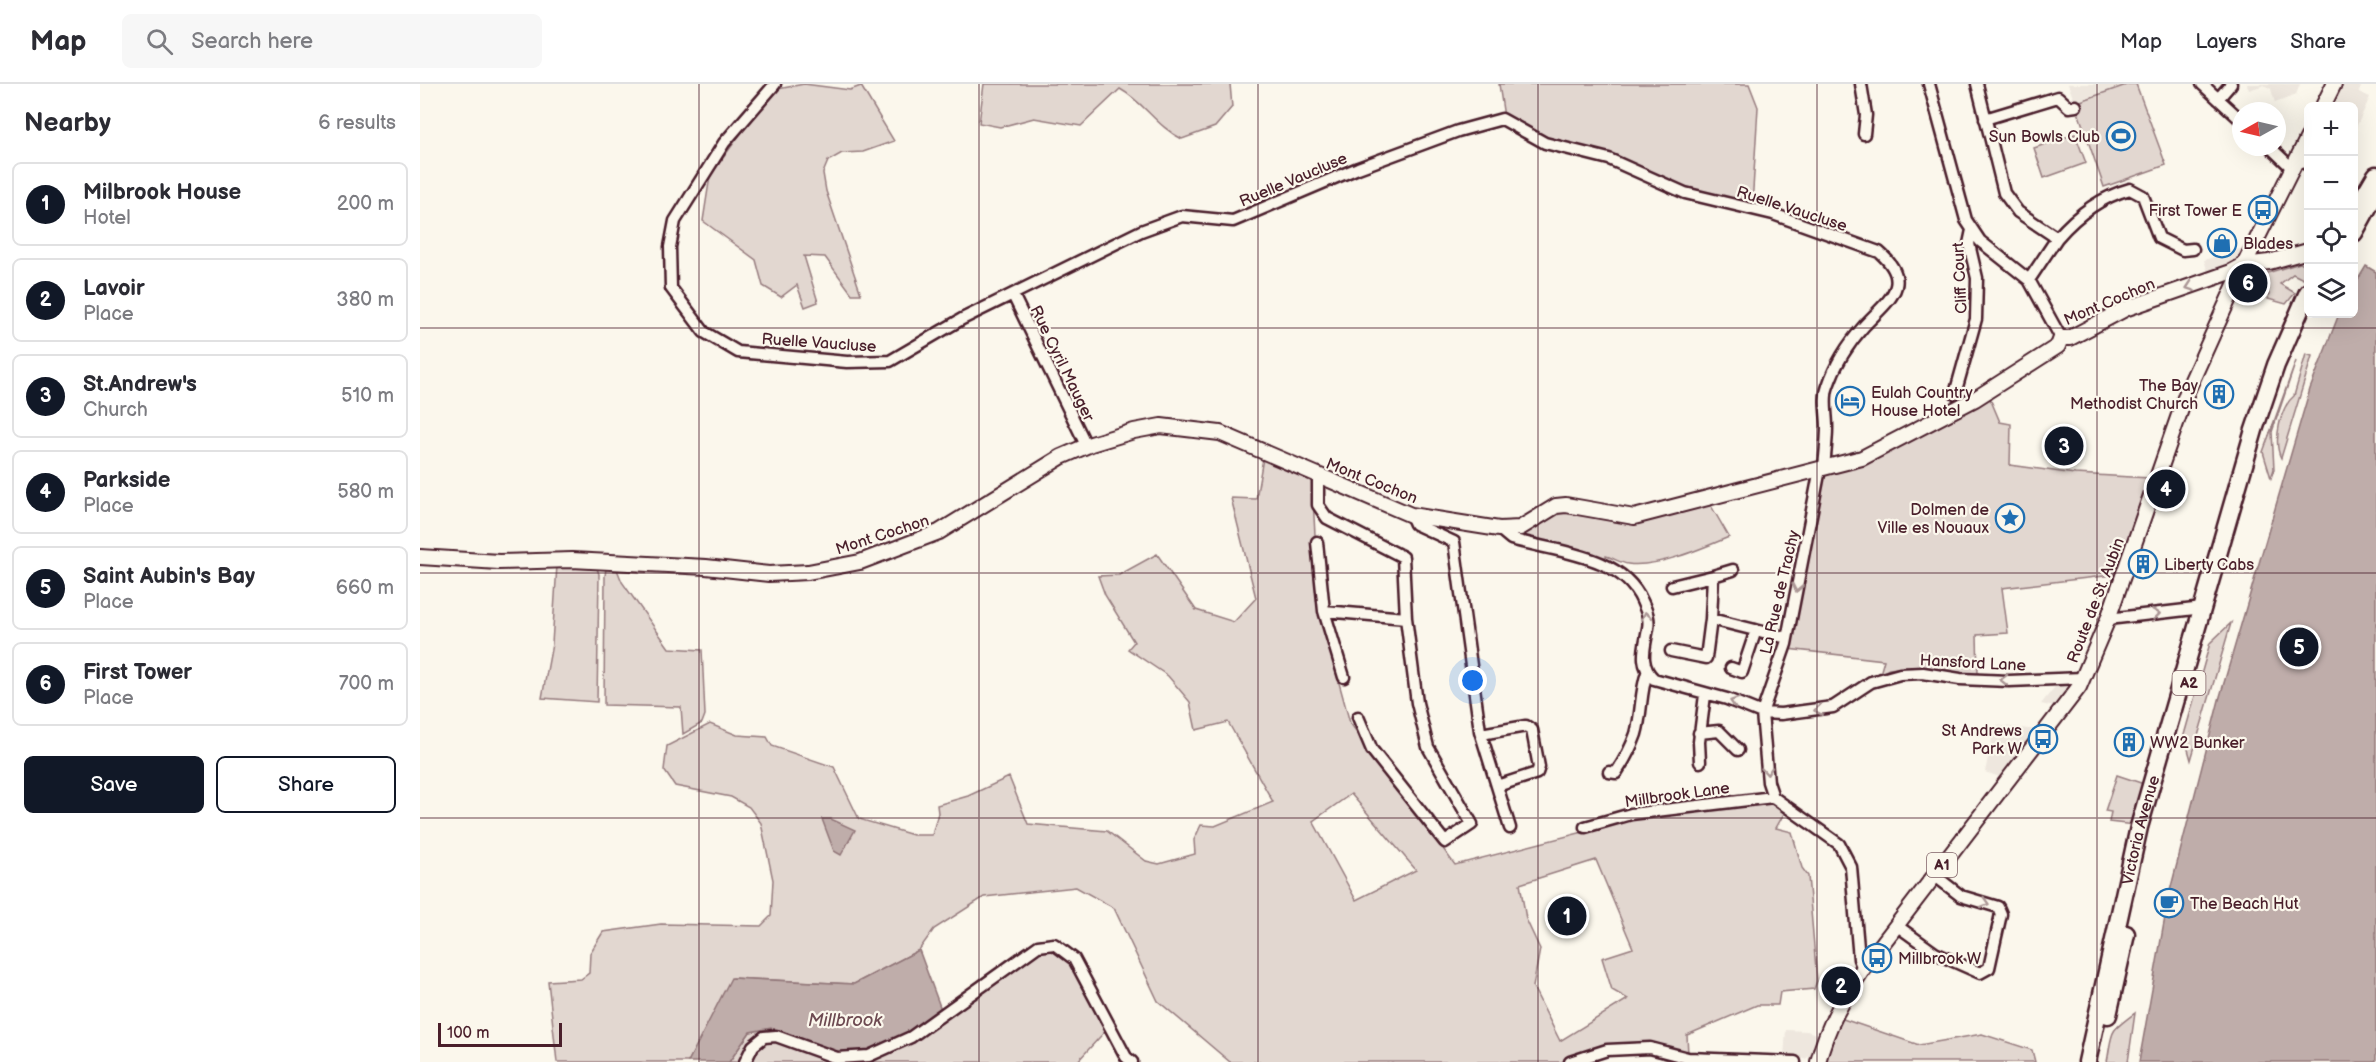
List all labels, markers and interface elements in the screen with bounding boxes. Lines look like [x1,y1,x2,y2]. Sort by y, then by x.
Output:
search box [122,14,542,68]
text: Map [30,25,86,58]
icon: search [143,25,176,58]
text: Search here [191,28,313,55]
text: Map [2120,29,2162,54]
text: Layers [2195,29,2257,54]
text: Share [2290,29,2346,54]
north arrow [2232,102,2286,156]
map controls [2304,102,2358,318]
button: + [2304,102,2358,156]
text: Nearby [24,108,111,139]
text: 6 results [318,111,396,135]
sports icon: Sun Bowls Club [2105,120,2137,152]
place label: Sun Bowls Club [1989,128,2100,147]
street label: Ruelle Vaucluse [1237,149,1351,212]
button: − [2304,156,2358,210]
text: Milbrook House [83,179,241,206]
street label: Ruelle Vaucluse [1734,183,1850,236]
text: 1 [41,192,50,216]
text: 200 m [337,192,394,216]
bus stop icon: First Tower E [2247,194,2279,226]
place label: First Tower E [2149,202,2242,221]
text: Hotel [83,206,131,230]
button: locate [2304,210,2358,264]
shop icon: Blades [2206,227,2238,259]
place label: Blades [2243,235,2293,254]
street label: Cliff Court [1949,242,1972,314]
pin: 6 [2228,260,2268,306]
button: layers [2304,264,2358,318]
text: Lavoir [83,275,145,302]
street label: Mont Cochon [2061,275,2158,330]
one-way arrow [2185,279,2196,292]
text: 2 [40,288,51,312]
text: 380 m [336,288,394,312]
text: Place [83,302,134,326]
street label: Rue Cyril Mauger [1025,303,1098,425]
street label: Ruelle Vaucluse [761,330,877,357]
text: St.Andrew's [83,371,197,398]
place label: The Bay Methodist Church [2070,377,2199,414]
building icon: The Bay Methodist Church [2203,378,2235,410]
text: 3 [40,384,51,408]
text: 510 m [341,384,394,408]
place label: Eulah Country House Hotel [1871,384,1973,421]
hotel icon: Eulah Country House Hotel [1834,385,1866,417]
text: Church [83,398,148,422]
pin: 3 [2044,424,2084,469]
street label: Mont Cochon [1323,454,1420,508]
pin: 4 [2146,466,2186,512]
text: Parkside [83,467,170,494]
text: 4 [40,480,51,504]
text: 580 m [337,480,394,504]
text: Place [83,494,134,518]
place label: Dolmen de Ville es Nouaux [1877,501,1990,538]
place icon: Dolmen de Ville es Nouaux [1994,502,2026,534]
street label: Mont Cochon [833,511,932,559]
street label: La Rue de Trachy [1757,528,1804,656]
street label: Route de St. Aubin [2064,535,2129,666]
building icon: Liberty Cabs [2127,548,2159,580]
place label: Liberty Cabs [2164,556,2254,575]
text: Saint Aubin's Bay [83,563,255,590]
text: 5 [40,576,51,600]
text: 660 m [336,576,394,600]
one-way arrow [1791,583,1804,593]
text: Place [83,590,134,614]
one-way arrow [2151,608,2160,621]
one-way arrow [1640,611,1653,621]
pin: 5 [2280,624,2318,670]
street label: Hansford Lane [1919,651,2027,676]
text: First Tower [83,659,192,686]
your location [1458,666,1487,695]
road number: A2 [2172,671,2206,695]
text: 6 [39,672,52,696]
text: 700 m [339,672,394,696]
one-way arrow [1999,674,2008,687]
text: Place [83,686,134,710]
one-way arrow [1729,697,1740,709]
one-way arrow [1814,703,1823,715]
place label: St Andrews Park W [1942,722,2022,759]
bus stop icon: St Andrews Park W [2027,723,2059,755]
building icon: WW2 Bunker [2113,726,2145,758]
place label: WW2 Bunker [2150,734,2245,753]
button: Save [24,756,204,813]
button: Share [216,756,396,813]
one-way arrow [1760,766,1773,775]
street label: Victoria Avenue [2118,773,2165,887]
street label: Millbrook Lane [1624,779,1731,812]
road number: A1 [1927,853,1957,877]
cafe icon: The Beach Hut [2153,887,2185,919]
pin: 1 [1548,894,1586,938]
place label: The Beach Hut [2190,895,2299,914]
one-way arrow [1979,896,1990,908]
bus stop icon: Millbrook W [1861,942,1893,974]
place label: Millbrook W [1898,950,1982,969]
pin: 2 [1822,964,1860,1008]
water label: Millbrook [808,1010,883,1031]
scale bar [438,1020,562,1048]
text: 100 m [447,1024,490,1043]

